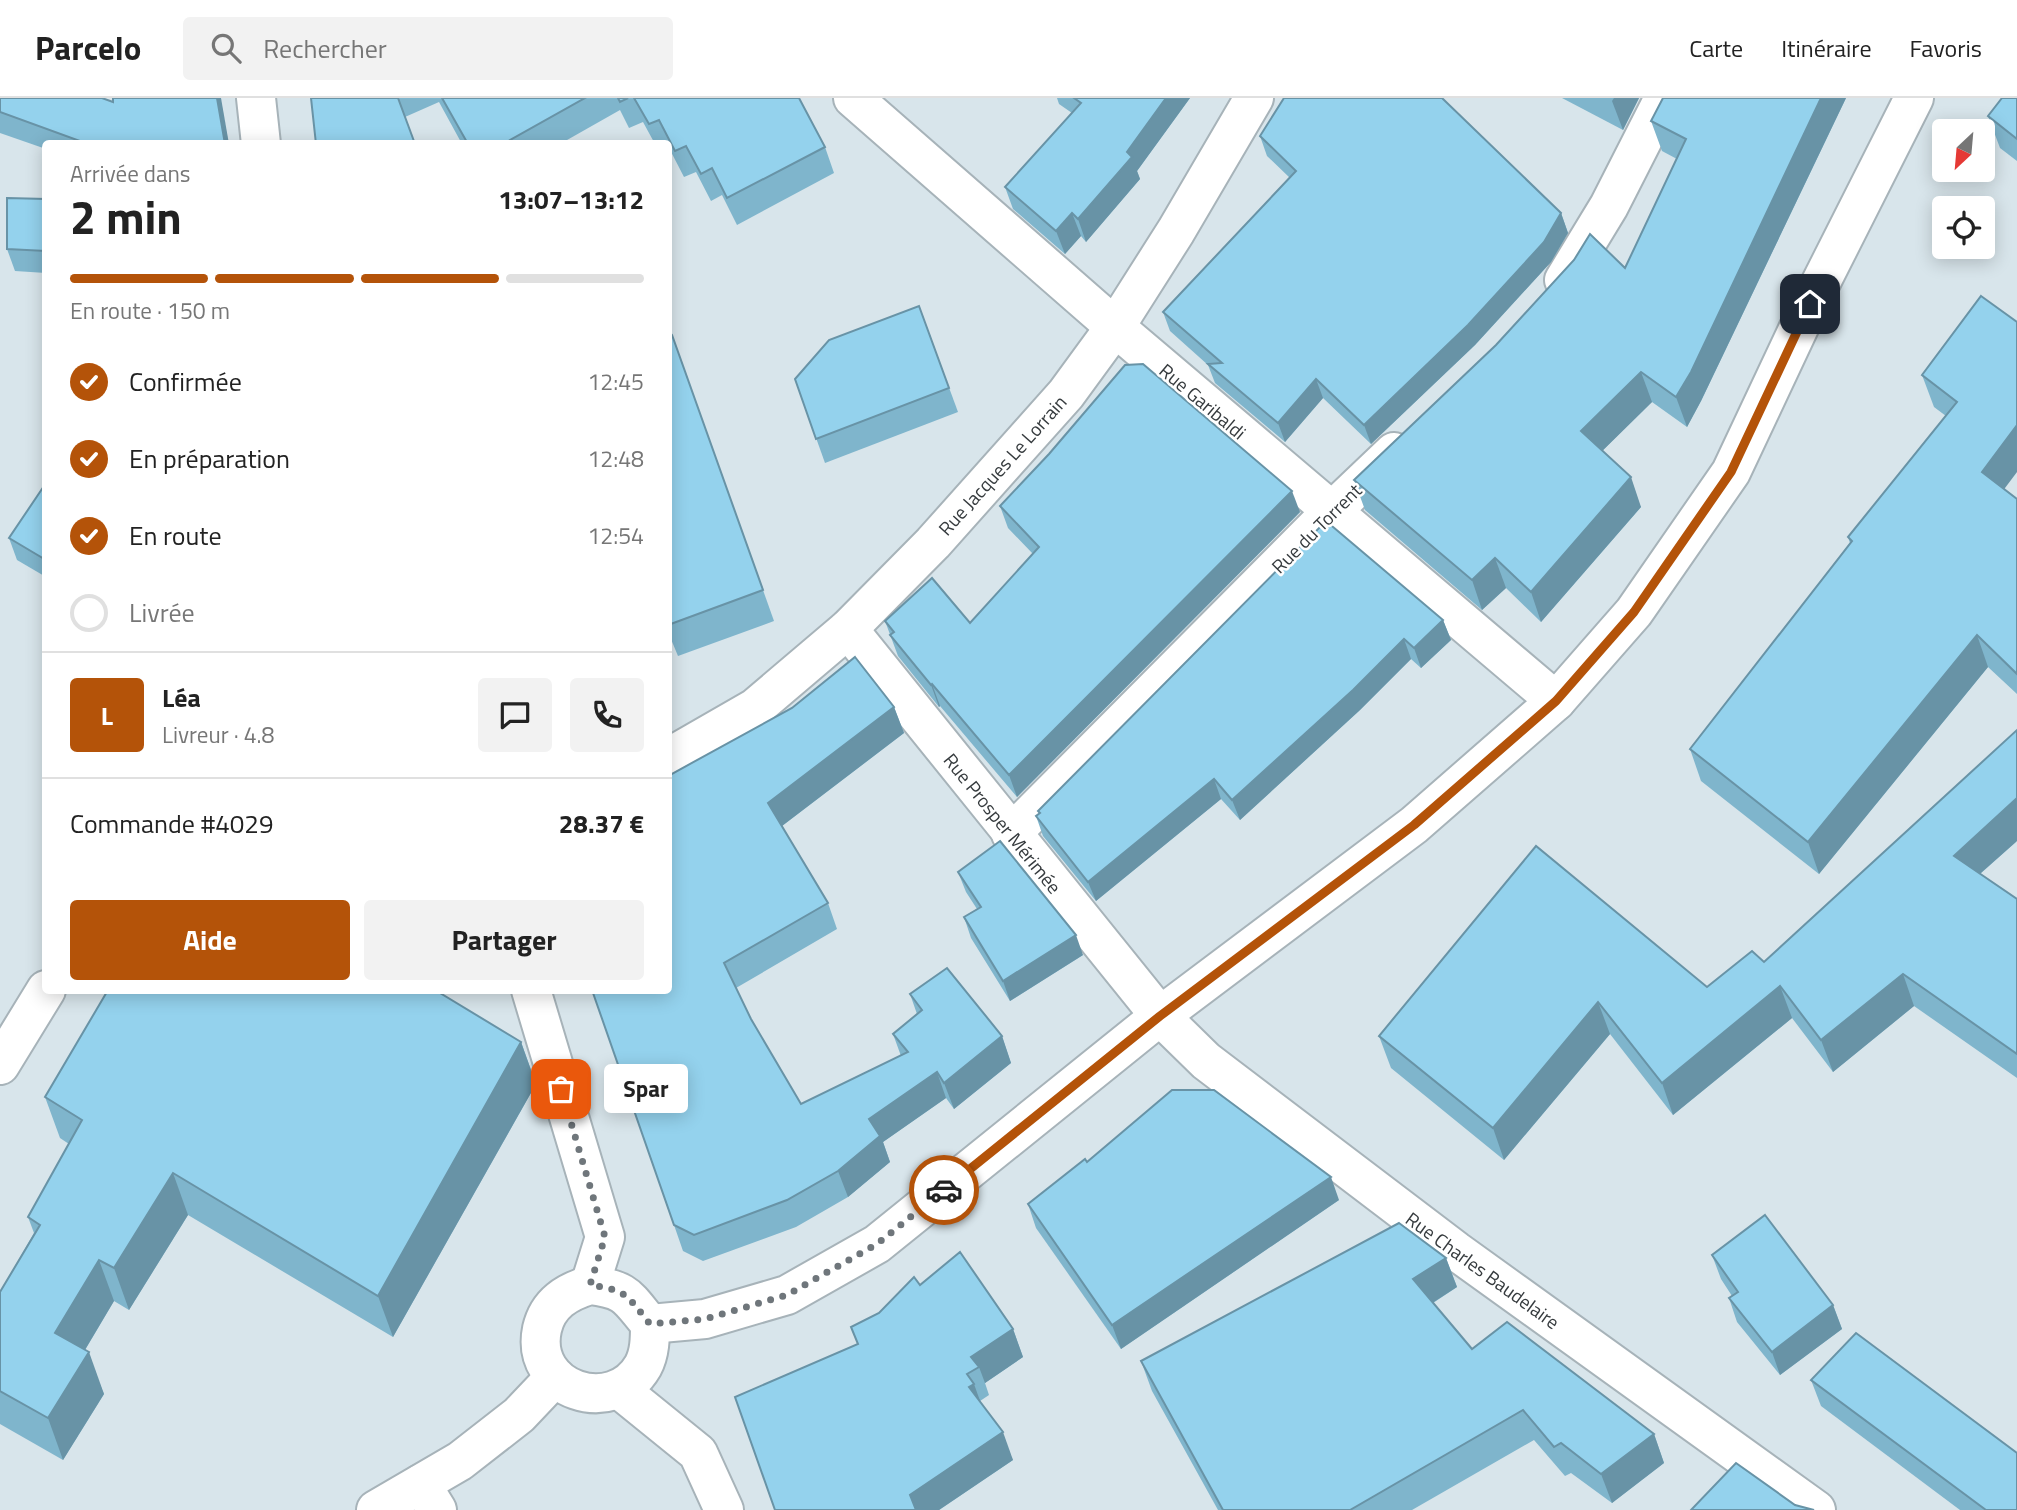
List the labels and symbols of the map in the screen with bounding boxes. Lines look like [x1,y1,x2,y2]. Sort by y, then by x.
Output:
north arrow [1932,119,1995,182]
pin [1780,274,1840,334]
street label: Rue Garibaldi [1153,356,1253,446]
street label: Rue Jacques Le Lorrain [931,388,1073,542]
street label: Rue du Torrent [1264,476,1368,580]
street label: Rue Prosper Mérimée [937,746,1069,900]
pin [531,1059,591,1119]
callout: Spar [603,1065,687,1114]
courier [909,1155,979,1225]
street label: Rue Charles Baudelaire [1400,1204,1566,1336]

